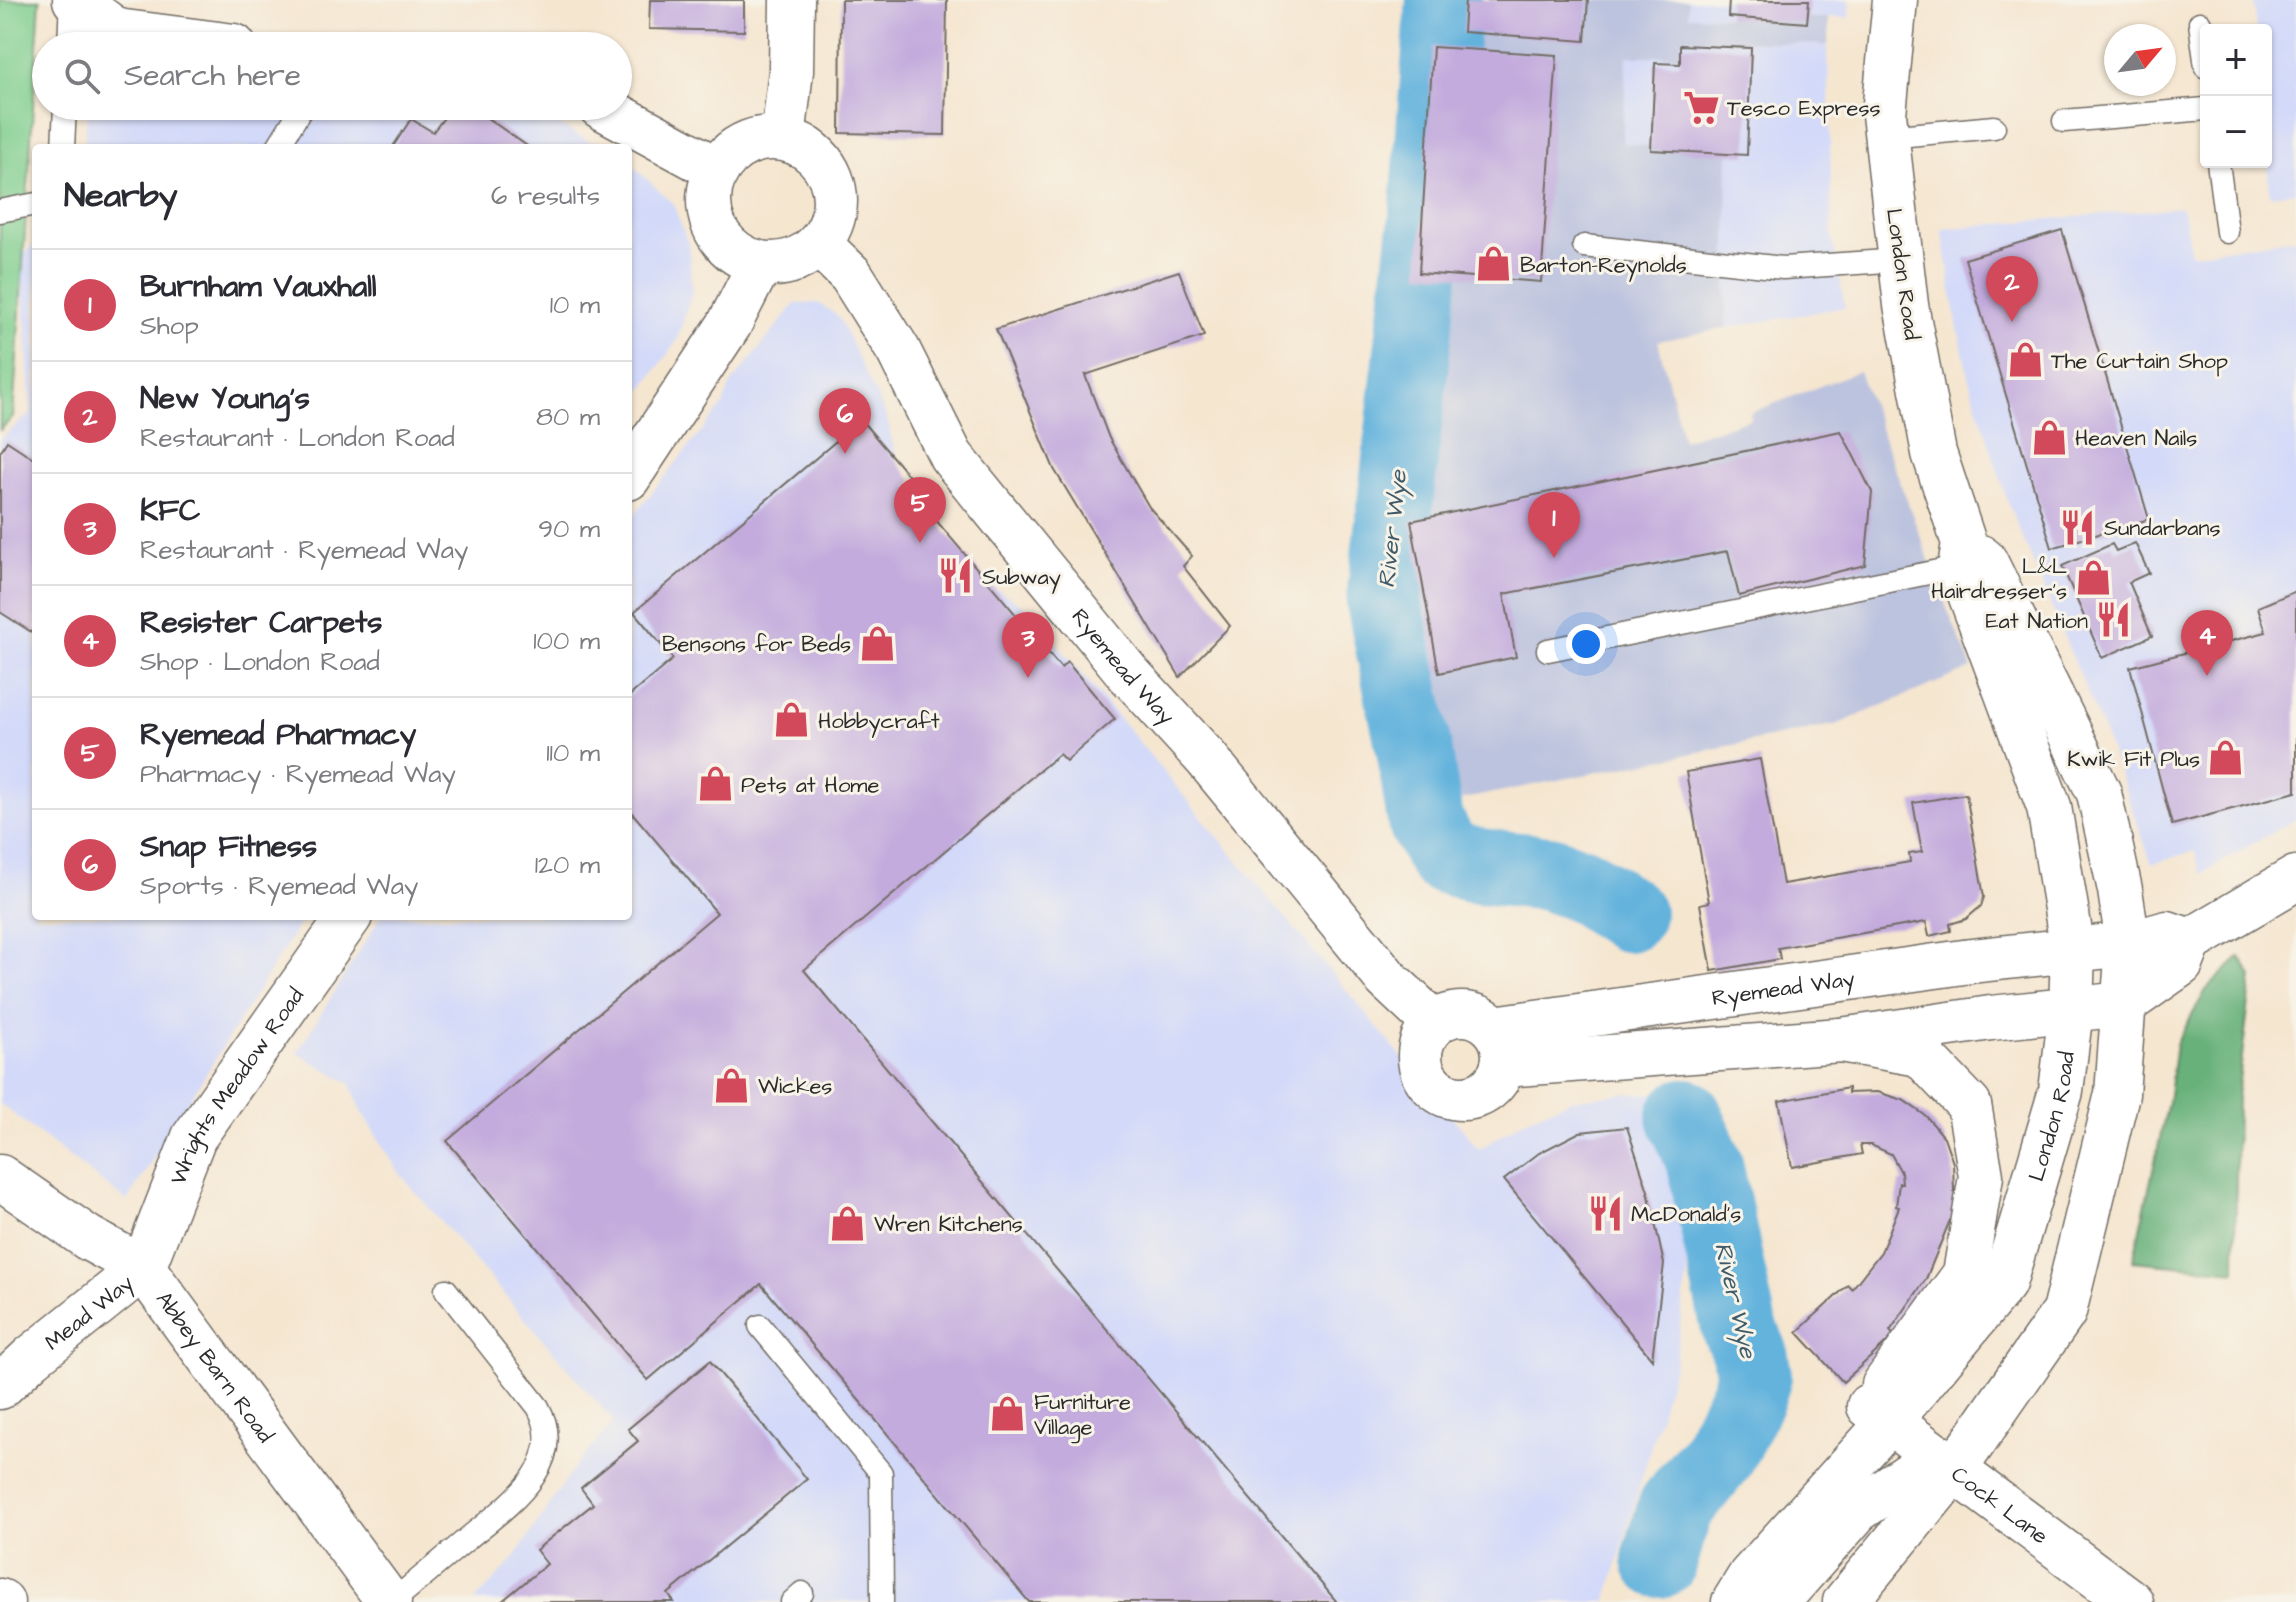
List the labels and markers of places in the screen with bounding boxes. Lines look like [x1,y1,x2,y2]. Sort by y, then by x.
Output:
supermarket icon: Tesco Express [1682,88,1720,126]
place label: Tesco Express [1727,93,1881,124]
shop icon: Barton-Reynolds [1475,245,1513,283]
place label: Barton-Reynolds [1520,250,1687,282]
pin: 2 [1986,256,2038,322]
shop icon: The Curtain Shop [2006,341,2044,379]
place label: The Curtain Shop [2051,346,2228,377]
pin: 6 [819,388,871,454]
shop icon: Heaven Nails [2030,418,2068,456]
place label: Heaven Nails [2075,423,2197,454]
pin: 5 [894,477,946,543]
pin: 1 [1528,492,1580,558]
restaurant icon: Sundarbans [2059,508,2097,546]
place label: Sundarbans [2104,513,2221,544]
place label: L&L Hairdresser's [1931,551,2067,607]
restaurant icon: Subway [937,557,975,595]
shop icon: L&L Hairdresser's [2074,559,2112,597]
place label: Subway [982,562,1061,594]
restaurant icon: Eat Nation [2095,601,2133,639]
place label: Eat Nation [1985,606,2088,637]
pin: 4 [2181,610,2233,676]
pin: 3 [1002,612,1054,678]
shop icon: Bensons for Beds [858,624,896,662]
place label: Bensons for Beds [662,629,851,660]
shop icon: Hobbycraft [773,701,811,739]
place label: Hobbycraft [818,706,940,738]
shop icon: Kwik Fit Plus [2207,739,2245,777]
place label: Kwik Fit Plus [2067,744,2200,775]
shop icon: Pets at Home [696,765,734,803]
place label: Pets at Home [741,770,879,801]
shop icon: Wickes [713,1066,751,1104]
place label: Wickes [758,1071,832,1102]
restaurant icon: McDonald's [1586,1194,1624,1232]
place label: McDonald's [1631,1199,1741,1230]
shop icon: Wren Kitchens [829,1204,867,1242]
place label: Wren Kitchens [874,1209,1023,1240]
place label: Furniture Village [1034,1387,1131,1444]
shop icon: Furniture Village [989,1395,1027,1433]

